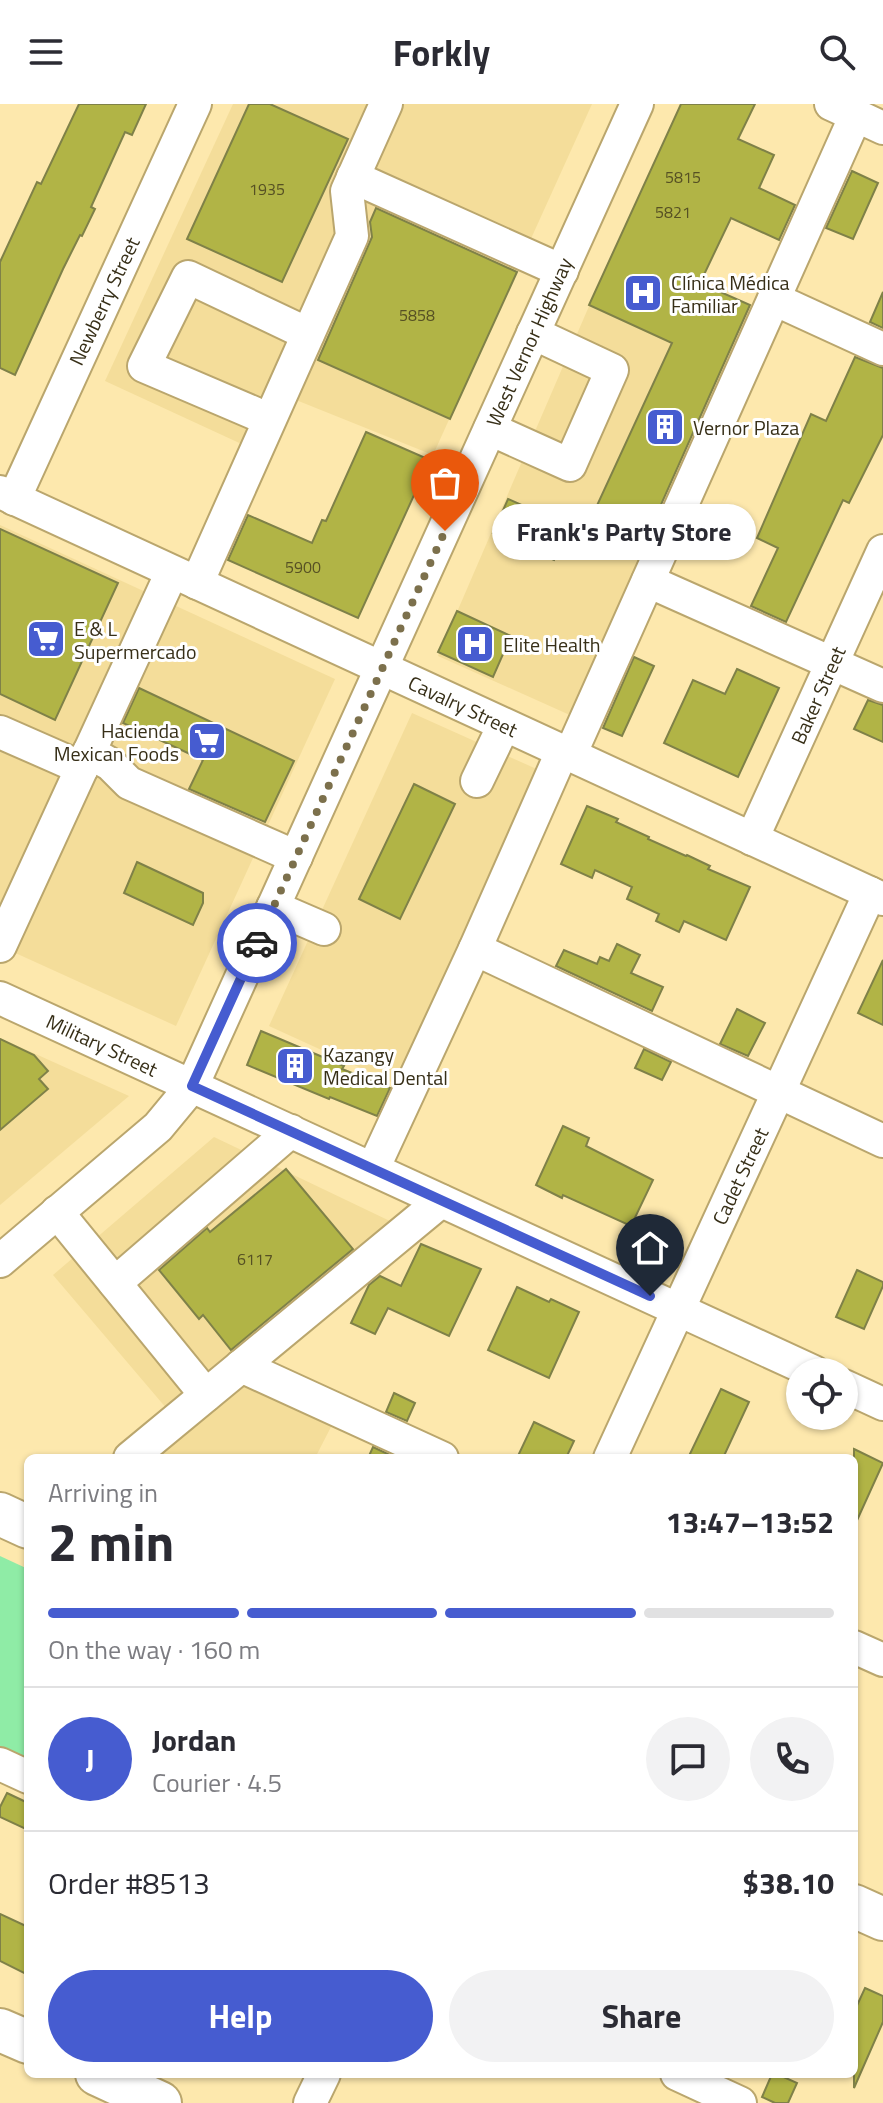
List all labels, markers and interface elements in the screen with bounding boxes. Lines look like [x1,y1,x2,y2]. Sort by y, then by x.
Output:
text: Forkly [393,25,490,80]
icon: menu [24,30,68,74]
icon: search [815,30,859,74]
house number: 5815 [665,165,701,189]
house number: 1935 [249,177,285,201]
house number: 5821 [655,200,691,224]
street label: Newberry Street [61,232,147,370]
street label: West Vernor Highway [478,252,580,432]
place label: Clínica Médica Familiar [671,267,790,321]
hospital icon: Clínica Médica Familiar [622,272,664,314]
house number: 5858 [399,303,435,327]
building icon: Vernor Plaza [644,406,686,448]
place label: Vernor Plaza [693,412,799,443]
pin [411,449,479,531]
icon: bag [423,461,467,505]
callout: Frank's Party Store [493,503,757,559]
text: Frank's Party Store [517,512,731,551]
house number: 5900 [285,555,321,579]
place label: E & L Supermercado [74,613,196,667]
supermarket icon: E & L Supermercado [25,618,67,660]
hospital icon: Elite Health [454,623,496,665]
place label: Elite Health [503,629,600,660]
street label: Baker Street [783,641,853,749]
street label: Cavalry Street [403,667,523,745]
place label: Hacienda Mexican Foods [54,715,179,769]
supermarket icon: Hacienda Mexican Foods [186,720,228,762]
courier [217,903,297,983]
icon: car [235,921,279,965]
street label: Military Street [41,1006,163,1084]
place label: Kazangy Medical Dental [323,1039,448,1093]
building icon: Kazangy Medical Dental [274,1045,316,1087]
street label: Cadet Street [704,1122,776,1230]
pin [616,1214,684,1296]
icon: home [628,1226,672,1270]
house number: 6117 [237,1247,273,1271]
map controls [786,1358,858,1430]
button: locate [786,1358,858,1430]
text: Arriving in [48,1473,158,1512]
text: 13:47–13:52 [666,1499,834,1545]
text: 2 min [48,1502,174,1581]
text: On the way · 160 m [48,1630,260,1669]
text: Jordan [152,1717,236,1763]
button: chat [646,1717,730,1801]
button: phone [750,1717,834,1801]
text: J [85,1736,95,1782]
text: Courier · 4.5 [152,1763,282,1802]
text: Order #8513 [48,1860,210,1906]
text: $38.10 [742,1860,834,1906]
button: Help [48,1970,433,2062]
button: Share [449,1970,834,2062]

